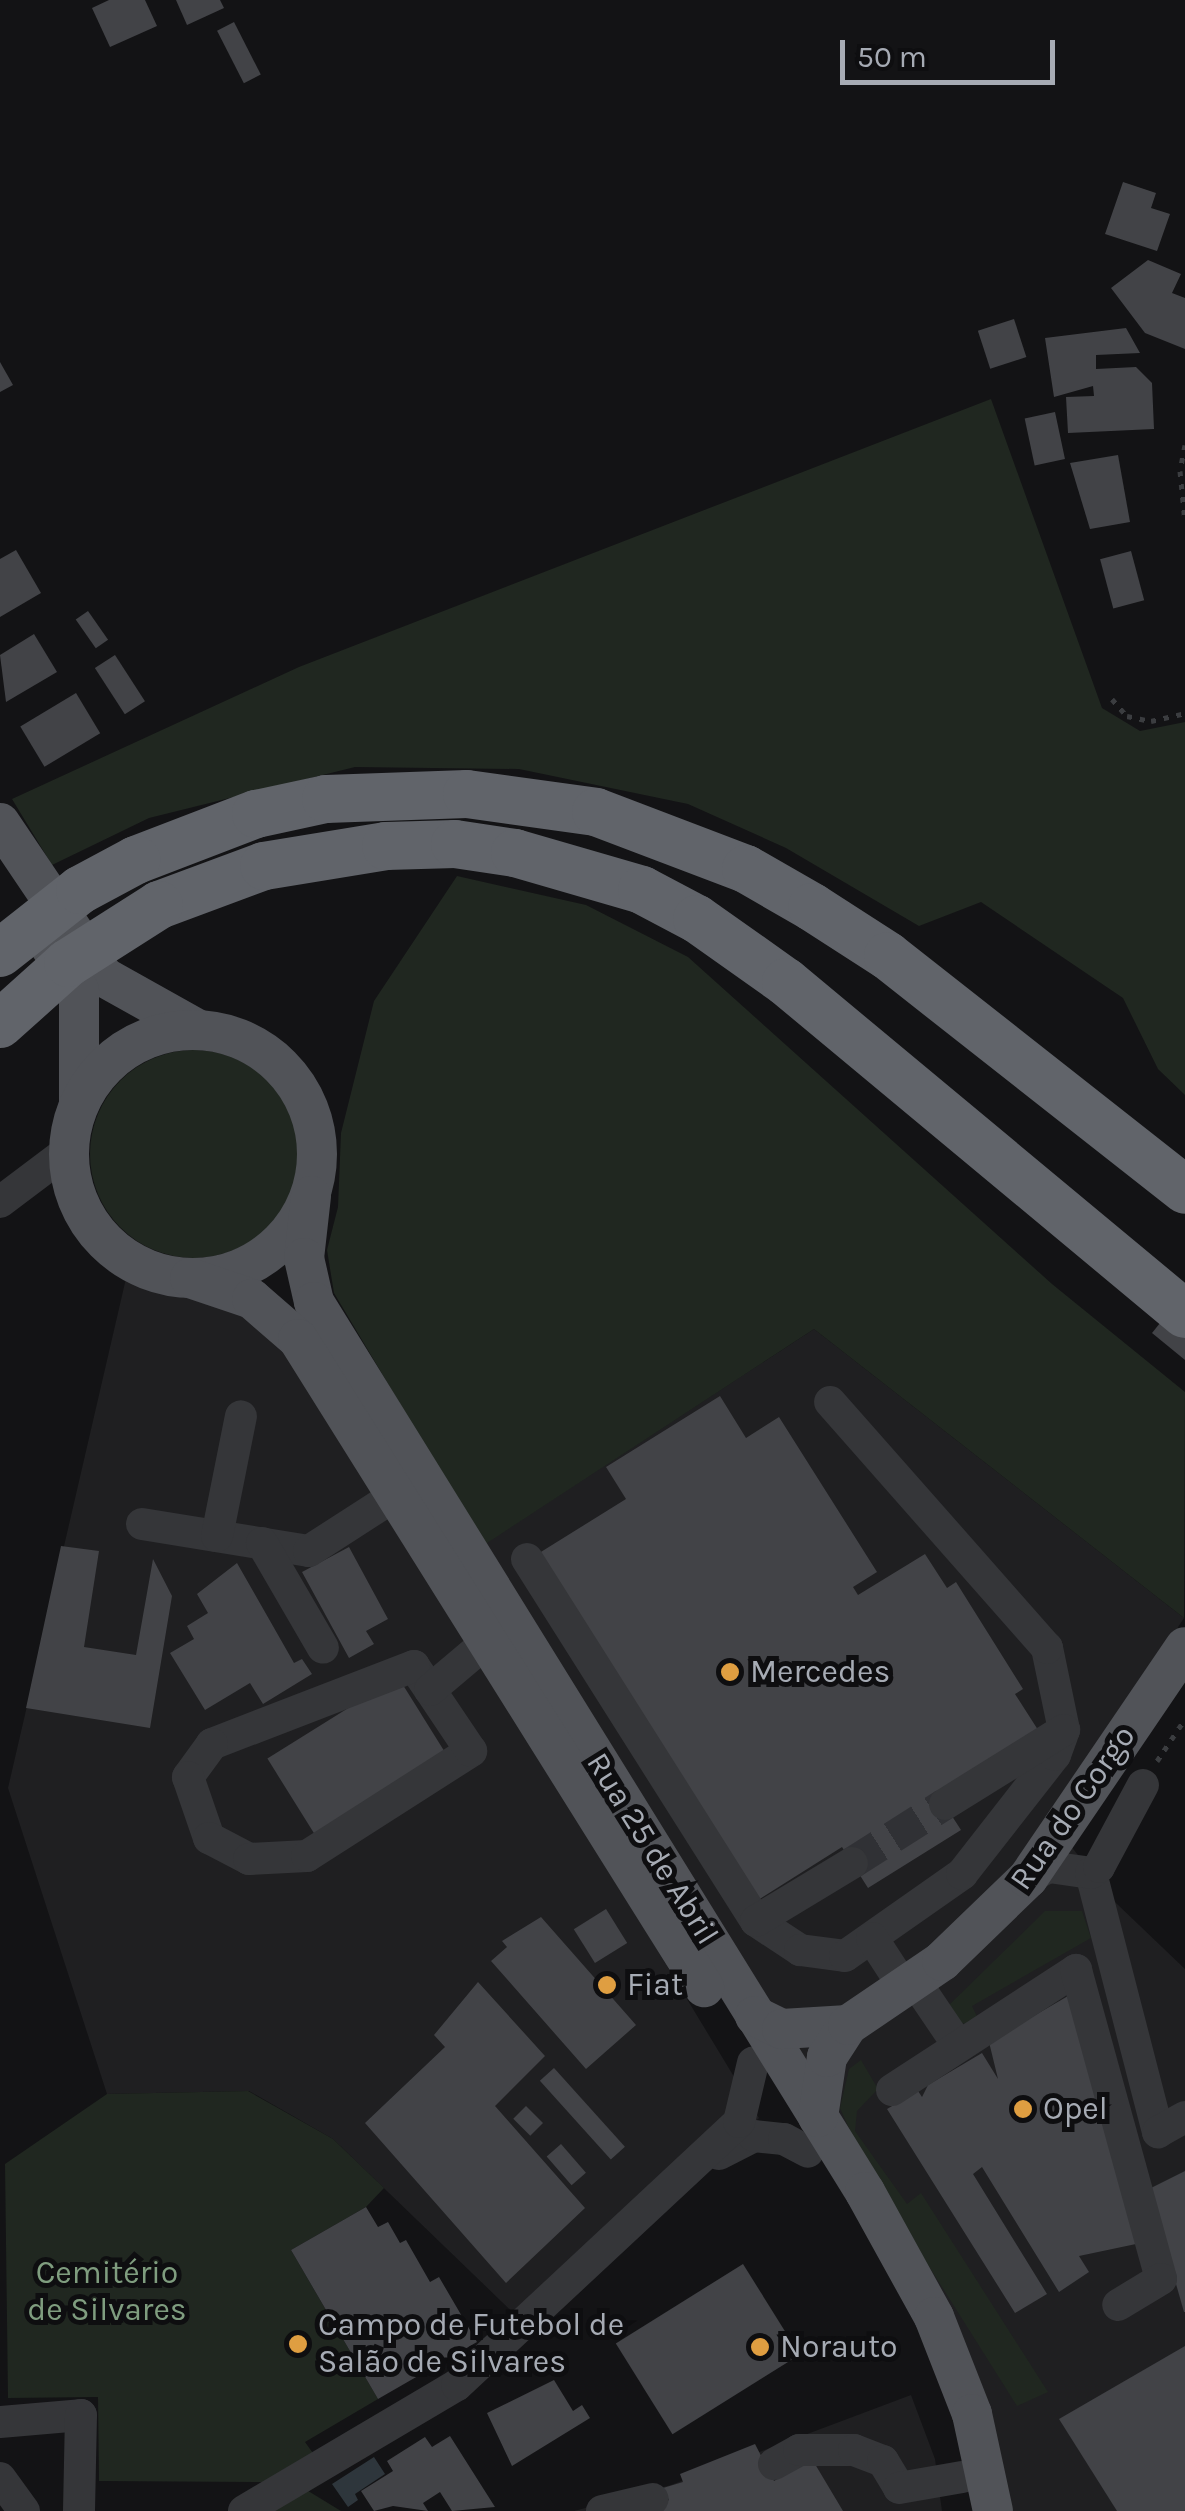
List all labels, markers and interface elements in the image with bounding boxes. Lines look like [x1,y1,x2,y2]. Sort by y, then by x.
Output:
scale bar [845,20,1060,82]
text: 50 m [857,39,927,75]
place label: Mercedes [750,1653,890,1691]
marker: Mercedes [719,1661,741,1683]
street label: Rua do Corgo [1002,1718,1144,1898]
street label: Rua 25 de Abril [578,1746,726,1952]
place label: Fiat [627,1966,683,2004]
marker: Fiat [596,1974,618,1996]
place label: Opel [1043,2090,1108,2128]
marker: Opel [1012,2098,1034,2120]
park label: Cemitério de Silvares [27,2255,187,2330]
place label: Campo de Futebol de Salão de Silvares [318,2307,624,2382]
place label: Norauto [780,2328,897,2366]
marker: Campo de Futebol de Salão de Silvares [287,2333,309,2355]
marker: Norauto [749,2336,771,2358]

